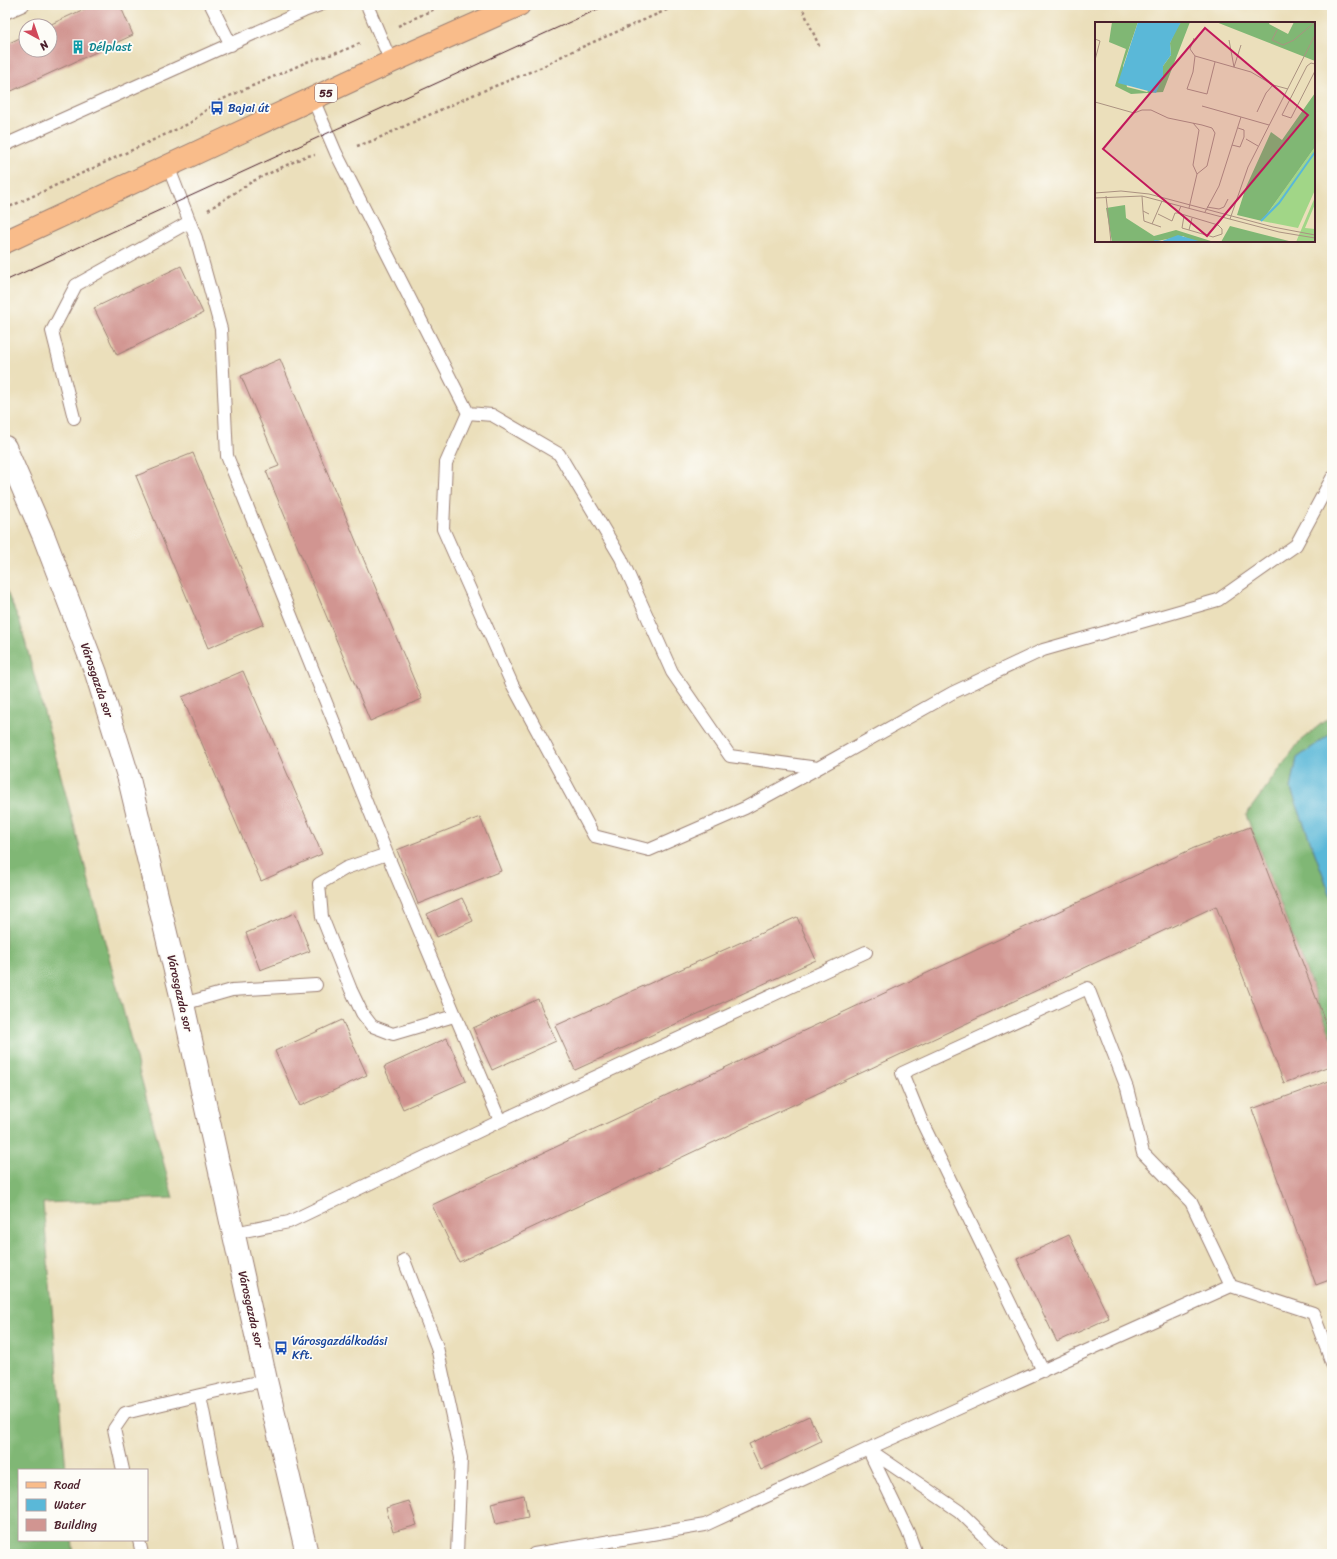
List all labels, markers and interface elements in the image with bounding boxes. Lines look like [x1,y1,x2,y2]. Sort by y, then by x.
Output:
north arrow [18,18,58,58]
inset map [1095,22,1315,242]
text: N [35,35,54,55]
place label: Délplast [89,36,132,58]
building icon: Délplast [70,39,86,55]
road number: 55 [315,84,337,102]
place label: Bajai út [228,97,270,119]
bus stop icon: Bajai út [209,100,225,116]
street label: Városgazda sor [74,640,120,721]
street label: Városgazda sor [161,953,200,1035]
street label: Városgazda sor [232,1269,271,1351]
place label: Városgazdálkodási Kft. [292,1330,388,1366]
bus stop icon: Városgazdálkodási Kft. [273,1340,289,1356]
legend [18,1469,148,1541]
text: Road [54,1474,81,1496]
text: Water [54,1494,87,1516]
text: Building [54,1514,97,1536]

